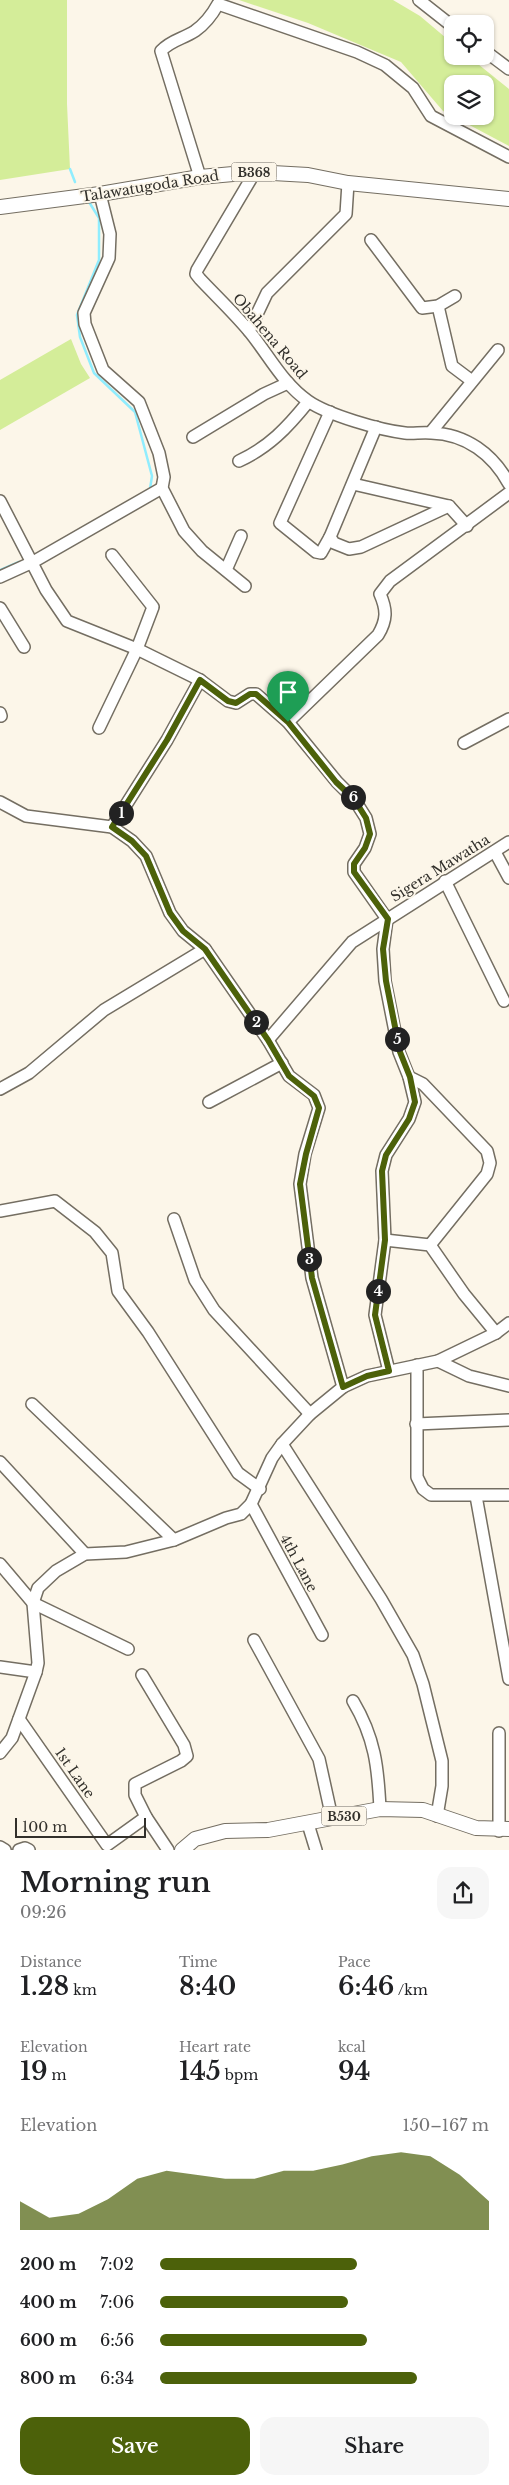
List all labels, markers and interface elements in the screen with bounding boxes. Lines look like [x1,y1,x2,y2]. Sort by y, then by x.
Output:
map controls [444,15,494,125]
button: locate [444,15,494,65]
button: layers [444,75,494,125]
road number: B368 [232,162,276,182]
street label: Talawatugoda Road [80,166,221,206]
street label: Obahena Road [229,289,311,383]
pin [267,671,309,722]
icon: arrive [274,678,302,706]
pin: 6 [340,784,366,810]
text: 6 [349,788,358,806]
pin: 1 [108,800,134,826]
text: 1 [118,804,125,822]
street label: Sigera Mawatha [387,830,493,906]
pin: 2 [244,1010,268,1034]
text: 2 [252,1013,261,1031]
pin: 5 [384,1026,410,1052]
text: 5 [393,1030,402,1048]
pin: 3 [296,1246,322,1272]
text: 3 [305,1250,314,1268]
pin: 4 [366,1278,390,1304]
text: 4 [374,1282,383,1300]
street label: 4th Lane [276,1531,322,1595]
street label: 1st Lane [51,1744,99,1802]
road number: B530 [322,1806,366,1825]
scale bar [15,1815,146,1838]
text: 100 m [22,1818,67,1836]
text: Morning run [20,1865,211,1900]
button: share [437,1867,489,1919]
text: 09:26 [20,1902,66,1922]
text: Distance [20,1953,82,1971]
text: Time [179,1953,218,1971]
text: Pace [338,1953,371,1971]
text: 1.28 [20,1971,69,2002]
text: 8:40 [179,1971,236,2002]
text: 6:46 [338,1971,394,2002]
text: km [69,1981,97,1999]
text: /km [394,1981,428,1999]
text: Elevation [20,2038,88,2056]
text: Heart rate [179,2038,251,2056]
text: kcal [338,2038,366,2056]
text: 19 [20,2056,48,2087]
text: 145 [179,2056,221,2087]
text: 94 [338,2056,371,2087]
text: m [48,2066,67,2084]
text: bpm [221,2066,258,2084]
text: Elevation [20,2115,97,2135]
text: 150–167 m [403,2115,489,2135]
text: 200 m [20,2254,77,2274]
text: 7:02 [100,2254,134,2274]
text: 400 m [20,2292,77,2312]
text: 7:06 [100,2292,134,2312]
text: 600 m [20,2330,77,2350]
text: 6:56 [100,2330,134,2350]
text: 800 m [20,2368,76,2388]
text: 6:34 [100,2368,134,2388]
button: Save [20,2417,250,2475]
button: Share [260,2417,489,2475]

